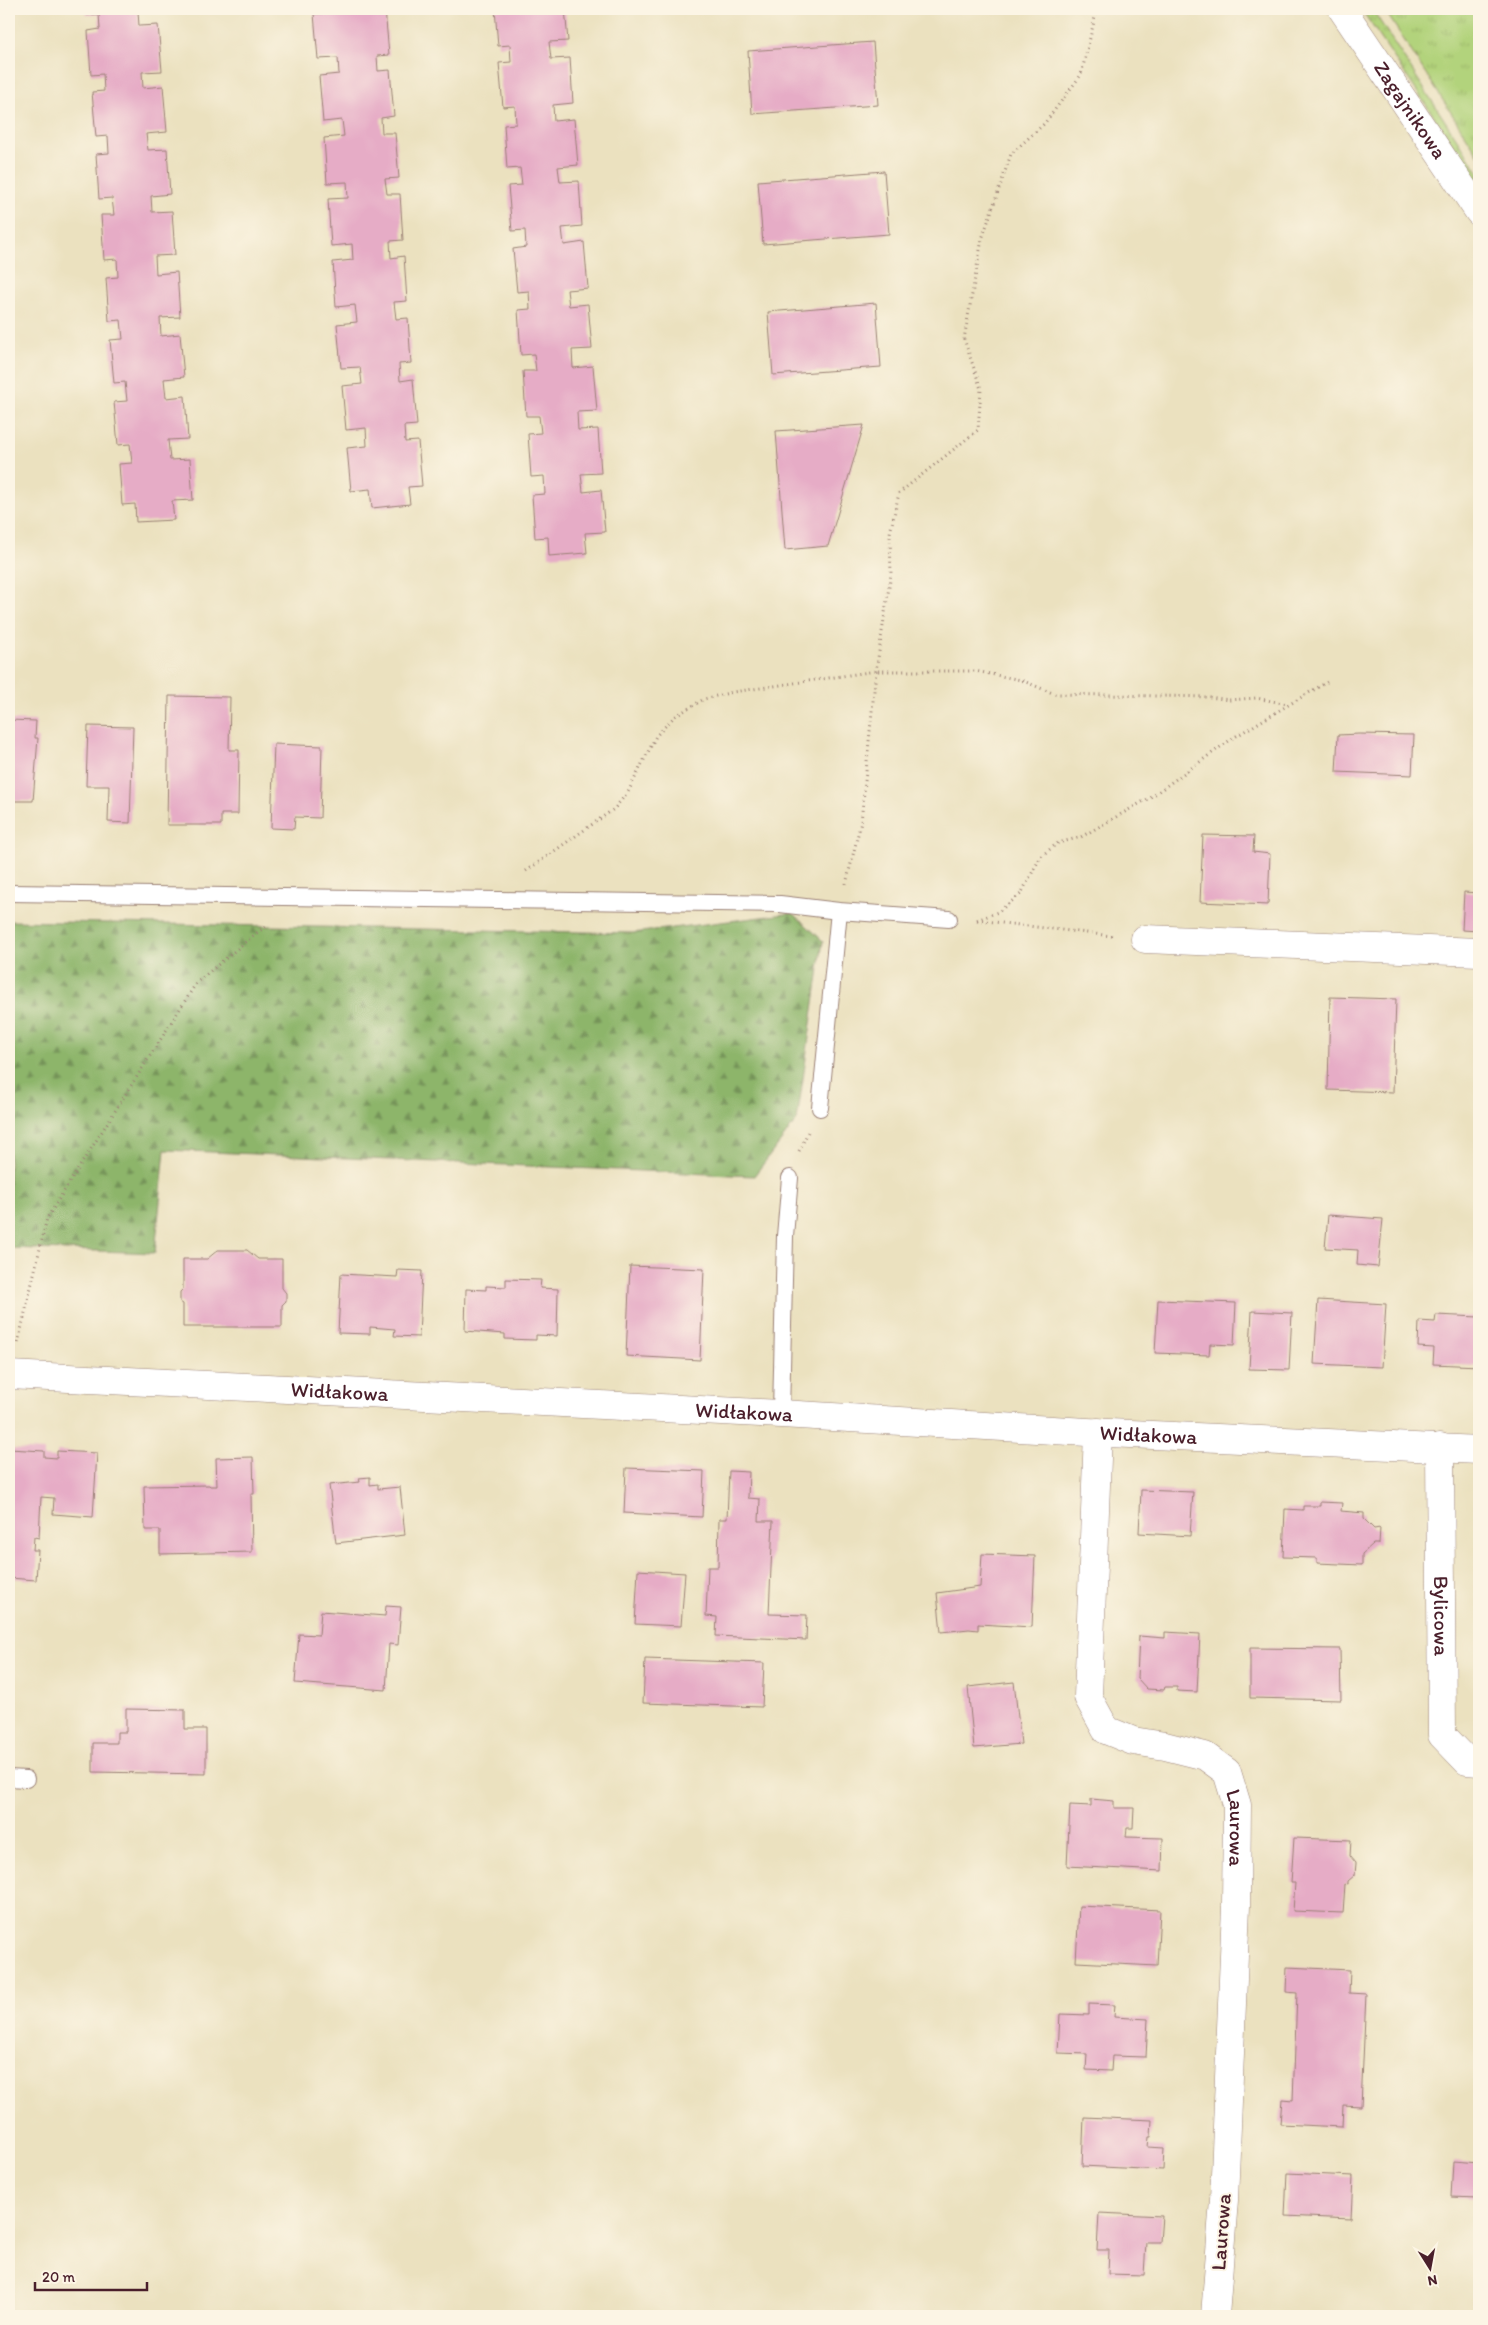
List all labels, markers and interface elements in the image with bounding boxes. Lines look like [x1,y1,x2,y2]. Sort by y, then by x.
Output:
street label: Zagajnikowa [1369,56,1453,163]
street label: Widłakowa [290,1376,389,1406]
street label: Widłakowa [695,1397,794,1427]
street label: Widłakowa [1099,1420,1198,1449]
street label: Bylicowa [1429,1576,1454,1656]
street label: Laurowa [1221,1786,1250,1867]
street label: Laurowa [1205,2193,1236,2271]
north arrow [1406,2242,1456,2292]
scale bar [35,2260,148,2292]
text: 20 m [42,2268,76,2286]
text: N [1426,2271,1439,2290]

